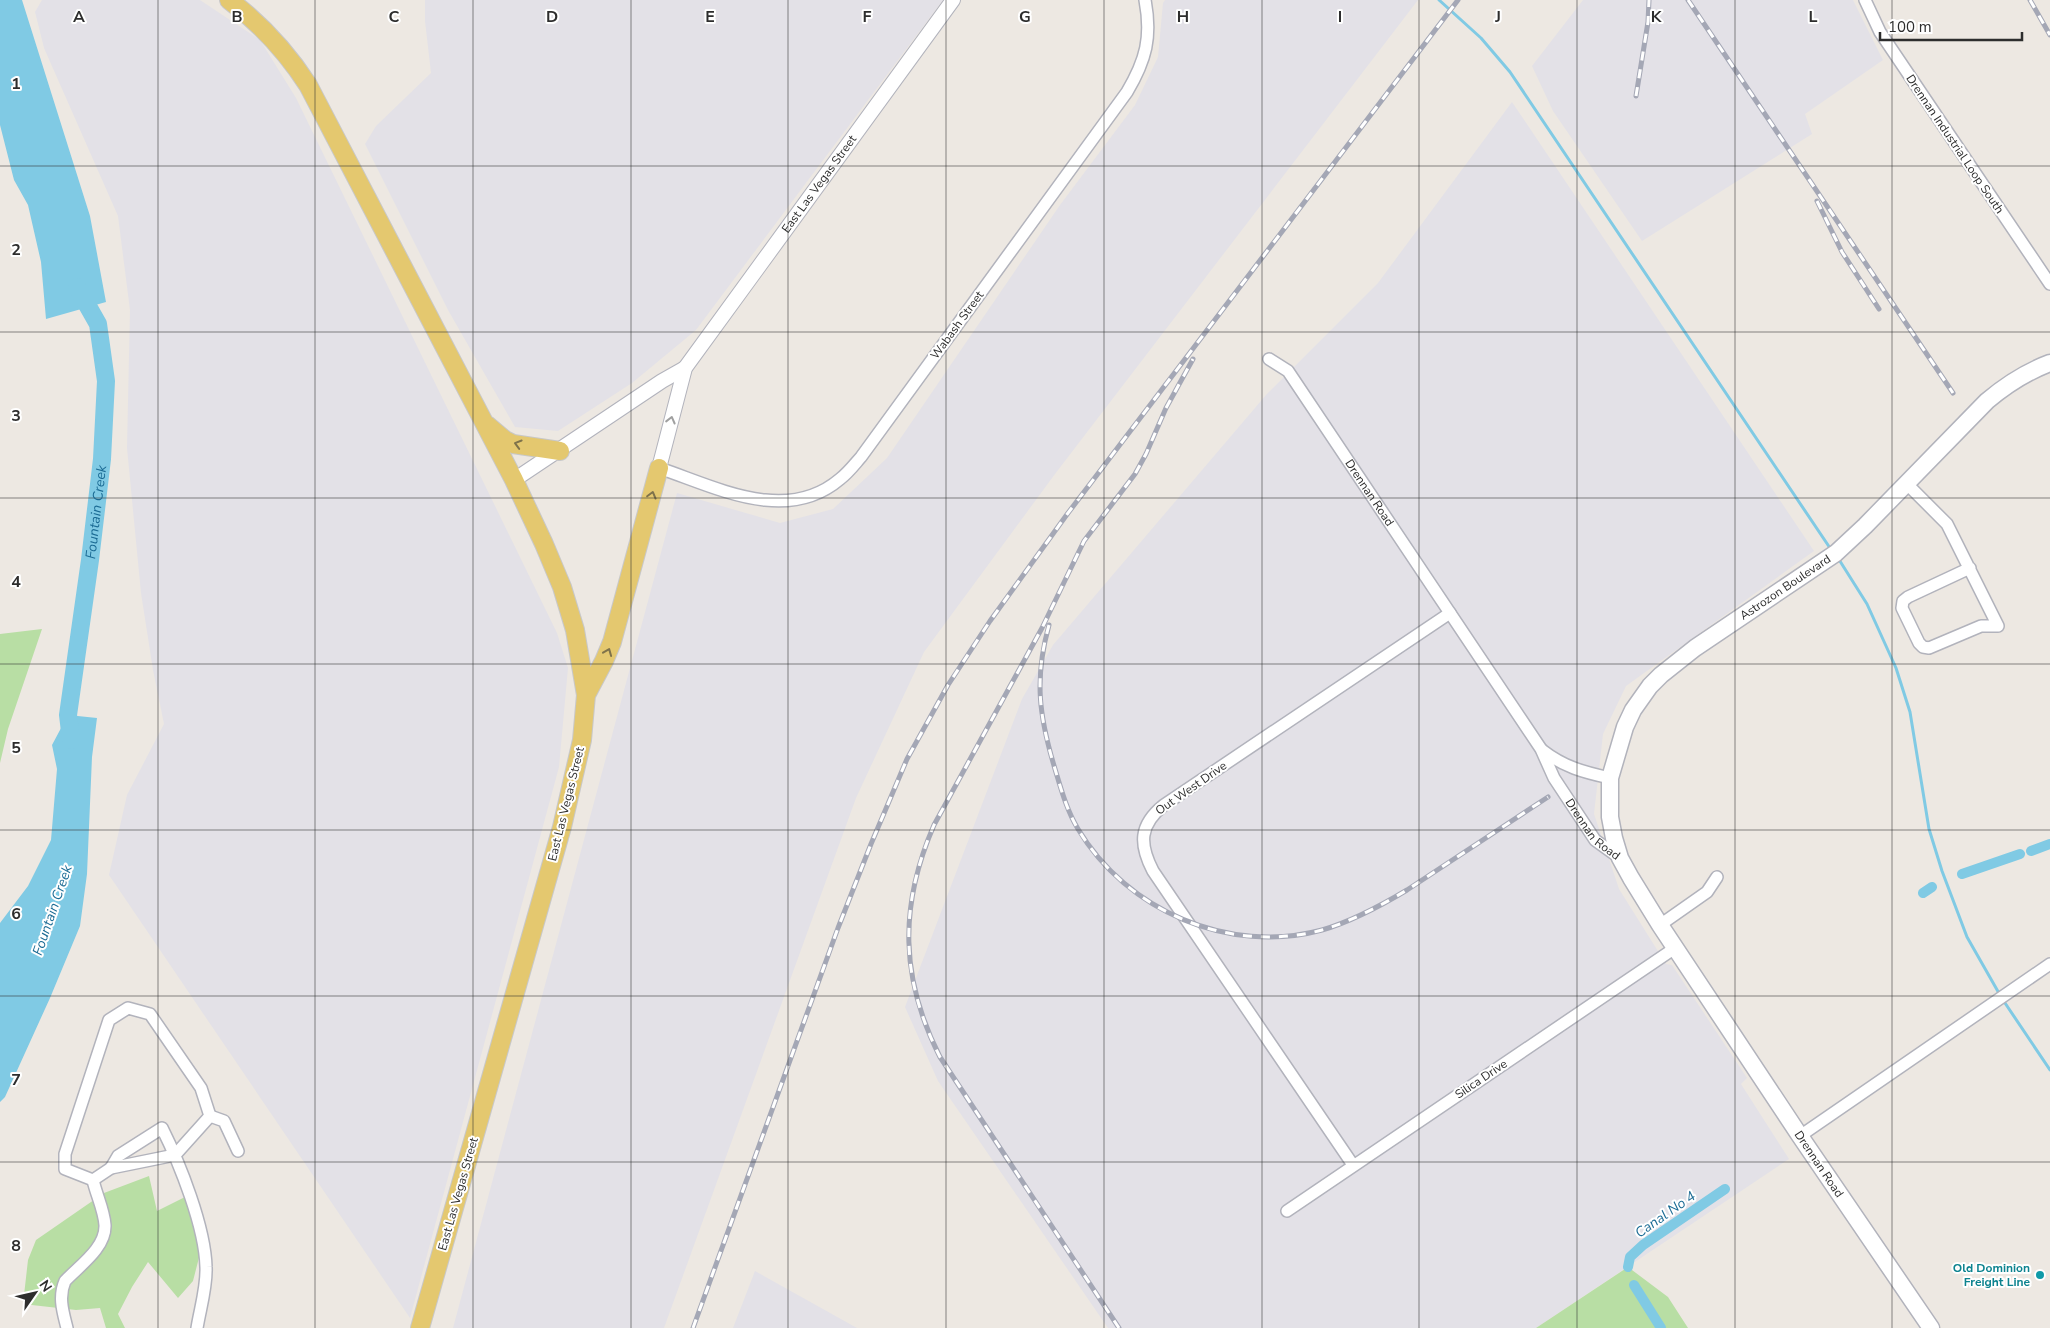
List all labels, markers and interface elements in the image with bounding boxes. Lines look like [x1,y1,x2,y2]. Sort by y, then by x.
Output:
text: A [73,6,85,28]
text: B [231,6,243,28]
text: C [389,6,400,28]
text: D [546,6,558,28]
text: E [705,6,715,28]
text: F [863,6,872,28]
text: G [1019,6,1031,28]
text: H [1177,6,1189,28]
text: I [1338,6,1342,28]
text: J [1494,6,1501,28]
text: K [1651,6,1663,28]
text: L [1809,6,1818,28]
scale bar [1880,10,2022,42]
text: 100 m [1888,17,1932,37]
street label: Drennan Industrial Loop South [1902,71,2008,217]
text: 1 [11,73,21,95]
street label: East Las Vegas Street [778,131,860,236]
text: 2 [11,239,21,261]
street label: Wabash Street [927,287,988,362]
text: 3 [11,405,21,427]
one-way arrow [665,416,676,425]
one-way arrow [513,439,522,450]
street label: Drennan Road [1341,456,1398,529]
water label: Fountain Creek [81,463,111,560]
one-way arrow [646,491,657,500]
street label: Astrozon Boulevard [1737,551,1834,624]
text: 4 [11,571,21,593]
one-way arrow [603,648,613,656]
text: 5 [11,737,21,759]
street label: East Las Vegas Street [544,745,588,863]
street label: Out West Drive [1152,757,1230,819]
street label: Drennan Road [1562,795,1623,864]
water label: Fountain Creek [28,862,77,958]
text: 6 [11,903,21,925]
street label: Silica Drive [1452,1056,1510,1102]
text: 7 [11,1069,21,1091]
street label: Drennan Road [1791,1127,1847,1201]
street label: East Las Vegas Street [434,1135,482,1252]
water label: Canal No 4 [1631,1187,1699,1242]
text: 8 [11,1235,21,1257]
place label: Old Dominion Freight Line [1953,1260,2030,1290]
north arrow [10,1268,60,1318]
marker: Old Dominion Freight Line [2034,1269,2046,1281]
text: N [35,1276,56,1296]

